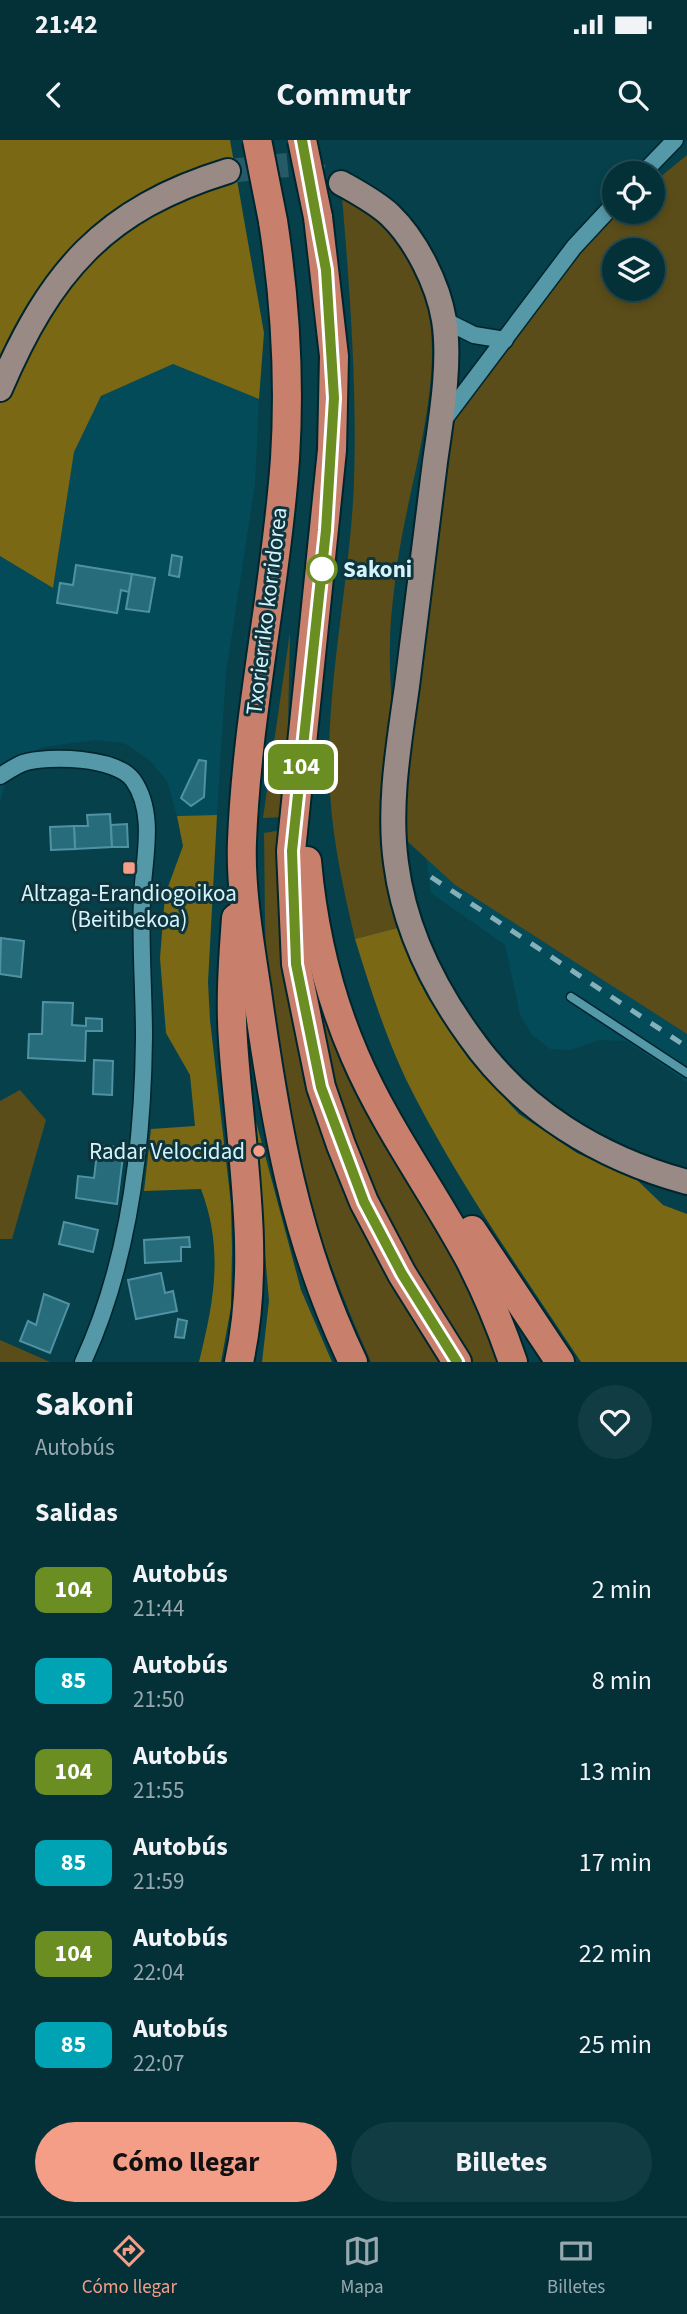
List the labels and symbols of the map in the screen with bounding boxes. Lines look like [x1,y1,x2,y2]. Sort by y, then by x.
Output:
street label: Txorierriko korridorea [237,505,296,717]
place label: Sakoni [343,553,412,586]
marker: Sakoni [307,554,337,584]
line badge: 104 [261,744,341,790]
marker: Altzaga-Erandiogoikoa (Beitibekoa) [121,860,137,876]
place label: Altzaga-Erandiogoikoa (Beitibekoa) [21,877,237,936]
place label: Radar Velocidad [89,1135,245,1168]
marker: Radar Velocidad [251,1143,267,1159]

